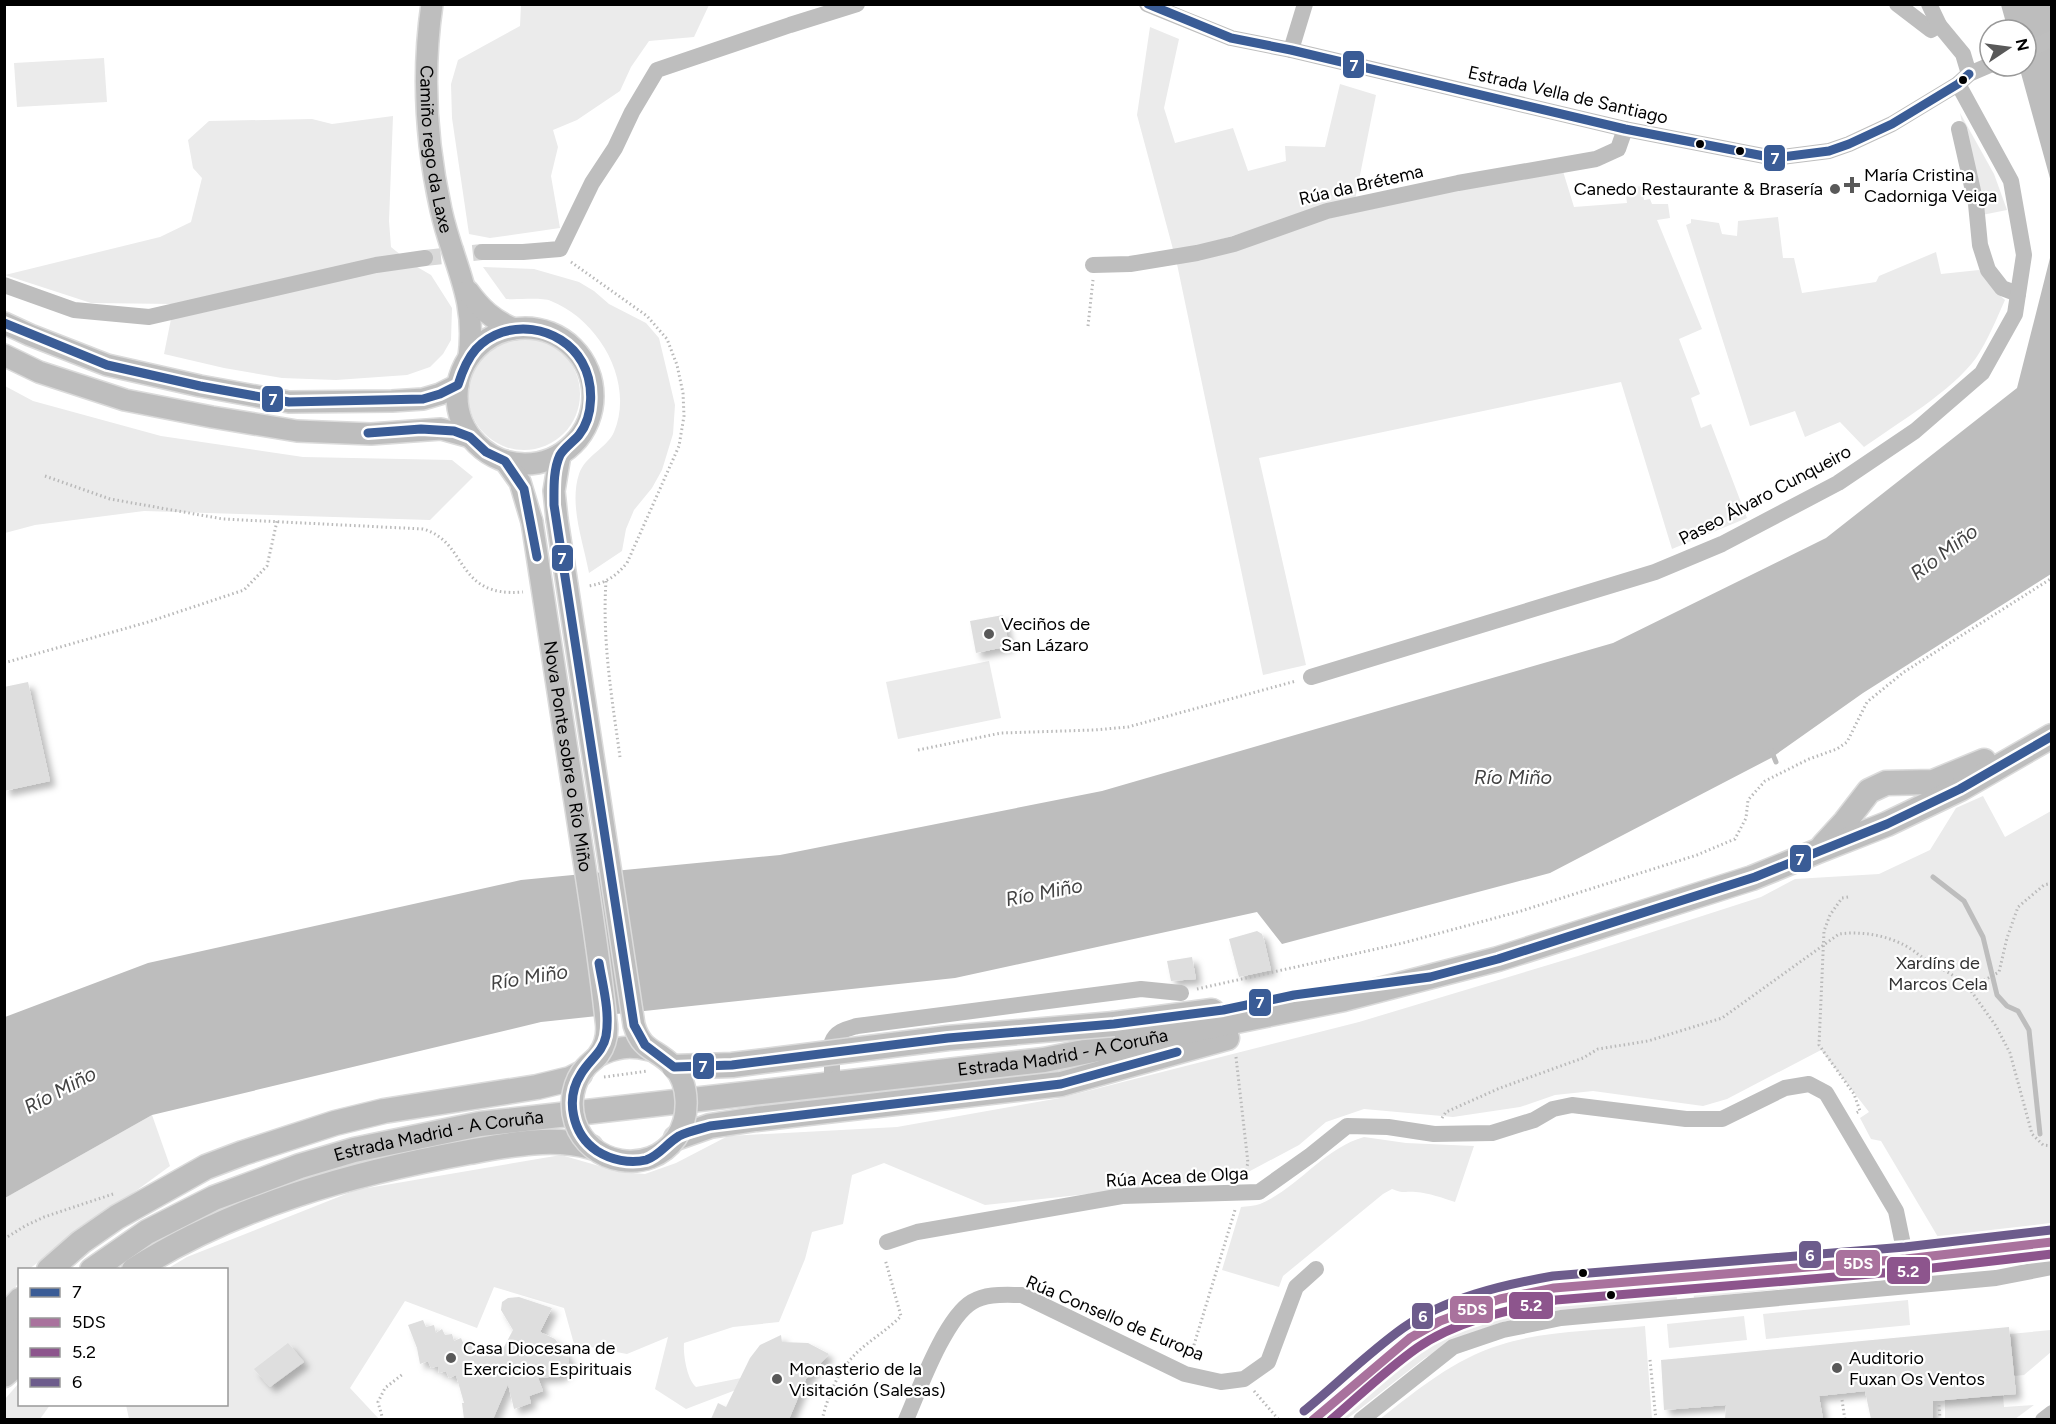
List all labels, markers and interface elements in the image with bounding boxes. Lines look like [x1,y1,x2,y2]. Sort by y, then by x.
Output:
north arrow [1978,18,2038,78]
text: N [2011,37,2033,53]
line badge: 7 [1342,50,1365,79]
text: 7 [1350,56,1359,75]
street label: Estrada Vella de Santiago [1466,61,1670,129]
street label: Camiño rego da Laxe [415,65,457,236]
unlabelled marker [1957,74,1969,86]
unlabelled marker [1694,138,1706,150]
line badge: 7 [1763,144,1786,172]
unlabelled marker [1734,145,1746,157]
text: 7 [1771,149,1780,168]
street label: Rúa da Brétema [1297,160,1425,210]
place label: María Cristina Cadorniga Veiga [1864,164,1997,207]
place label: Canedo Restaurante & Brasería [1574,178,1823,200]
marker: María Cristina Cadorniga Veiga [1845,178,1859,192]
marker: Canedo Restaurante & Brasería [1828,182,1842,196]
line badge: 7 [261,385,284,413]
text: 7 [269,390,278,409]
street label: Paseo Álvaro Cunqueiro [1675,440,1855,550]
water label: Río Miño [1906,519,1983,585]
line badge: 7 [551,544,574,572]
text: 7 [558,549,567,568]
place label: Veciños de San Lázaro [1001,613,1090,656]
marker: Veciños de San Lázaro [982,627,996,641]
street label: Nova Ponte sobre o Río Miño [539,639,597,873]
water label: Río Miño [1474,765,1552,789]
line badge: 7 [1789,844,1812,873]
text: 7 [1796,850,1805,869]
water label: Río Miño [1003,873,1085,911]
park label: Xardíns de Marcos Cela [1888,952,1988,995]
water label: Río Miño [489,959,570,995]
line badge: 7 [1248,988,1272,1017]
text: 7 [1256,993,1265,1012]
street label: Estrada Madrid - A Coruña [956,1024,1170,1081]
line badge: 7 [692,1052,715,1080]
text: 7 [699,1057,708,1076]
water label: Río Miño [20,1061,100,1119]
street label: Estrada Madrid - A Coruña [331,1106,545,1166]
street label: Rúa Acea de Olga [1105,1162,1249,1192]
line badge: 6 [1798,1240,1822,1269]
text: 6 [1805,1246,1815,1265]
line badge: 5DS [1835,1249,1881,1277]
text: 5DS [1843,1254,1873,1273]
line badge: 5.2 [1886,1256,1931,1285]
text: 5.2 [1897,1262,1919,1281]
unlabelled marker [1577,1267,1589,1279]
legend [18,1268,228,1406]
street label: Rúa Consello de Europa [1023,1271,1207,1365]
text: 7 [72,1281,82,1303]
unlabelled marker [1605,1289,1617,1301]
line badge: 5.2 [1508,1291,1554,1320]
line badge: 5DS [1449,1295,1494,1324]
text: 5.2 [1520,1296,1542,1315]
text: 5DS [1457,1300,1487,1319]
line badge: 6 [1411,1302,1434,1330]
text: 6 [1418,1307,1428,1326]
text: 5DS [72,1311,106,1333]
place label: Casa Diocesana de Exercicios Espirituais [463,1337,632,1380]
text: 5.2 [72,1341,96,1363]
place label: Auditorio Fuxan Os Ventos [1849,1347,1985,1390]
marker: Casa Diocesana de Exercicios Espirituais [444,1351,458,1365]
place label: Monasterio de la Visitación (Salesas) [789,1358,946,1401]
marker: Auditorio Fuxan Os Ventos [1830,1361,1844,1375]
text: 6 [72,1371,82,1393]
marker: Monasterio de la Visitación (Salesas) [770,1372,784,1386]

